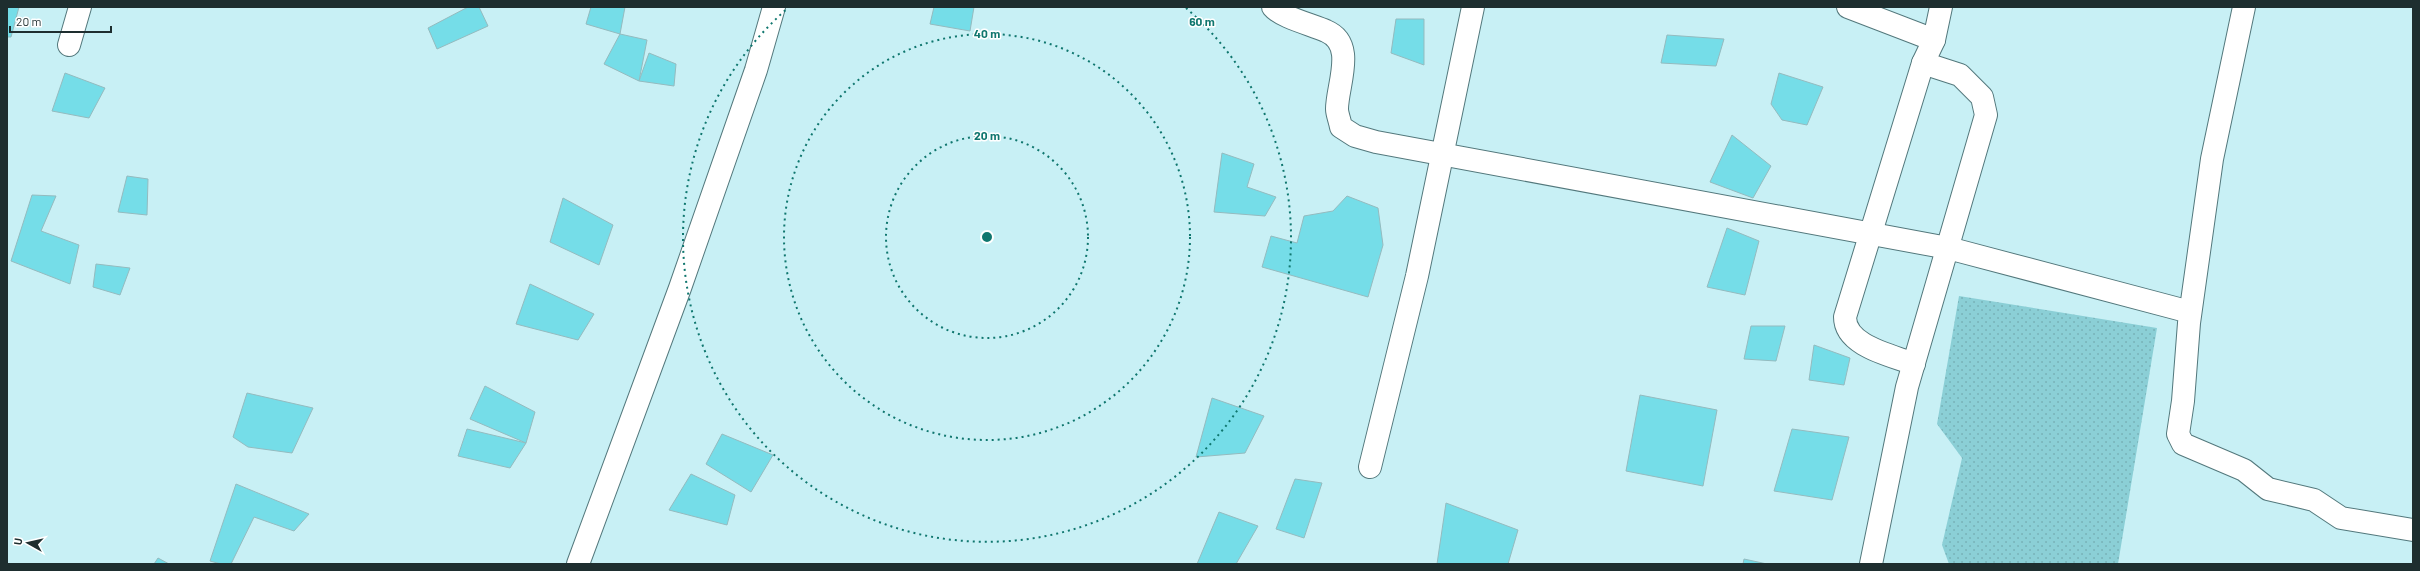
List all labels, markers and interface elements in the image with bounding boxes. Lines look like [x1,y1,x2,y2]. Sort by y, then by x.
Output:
scale bar [10,8,111,34]
text: 20 m [16,14,42,28]
text: 60 m [1189,14,1215,28]
text: 40 m [974,26,1000,40]
text: 20 m [974,128,1000,142]
centre of rings [980,230,994,244]
north arrow [8,523,48,563]
text: U [11,537,25,546]

